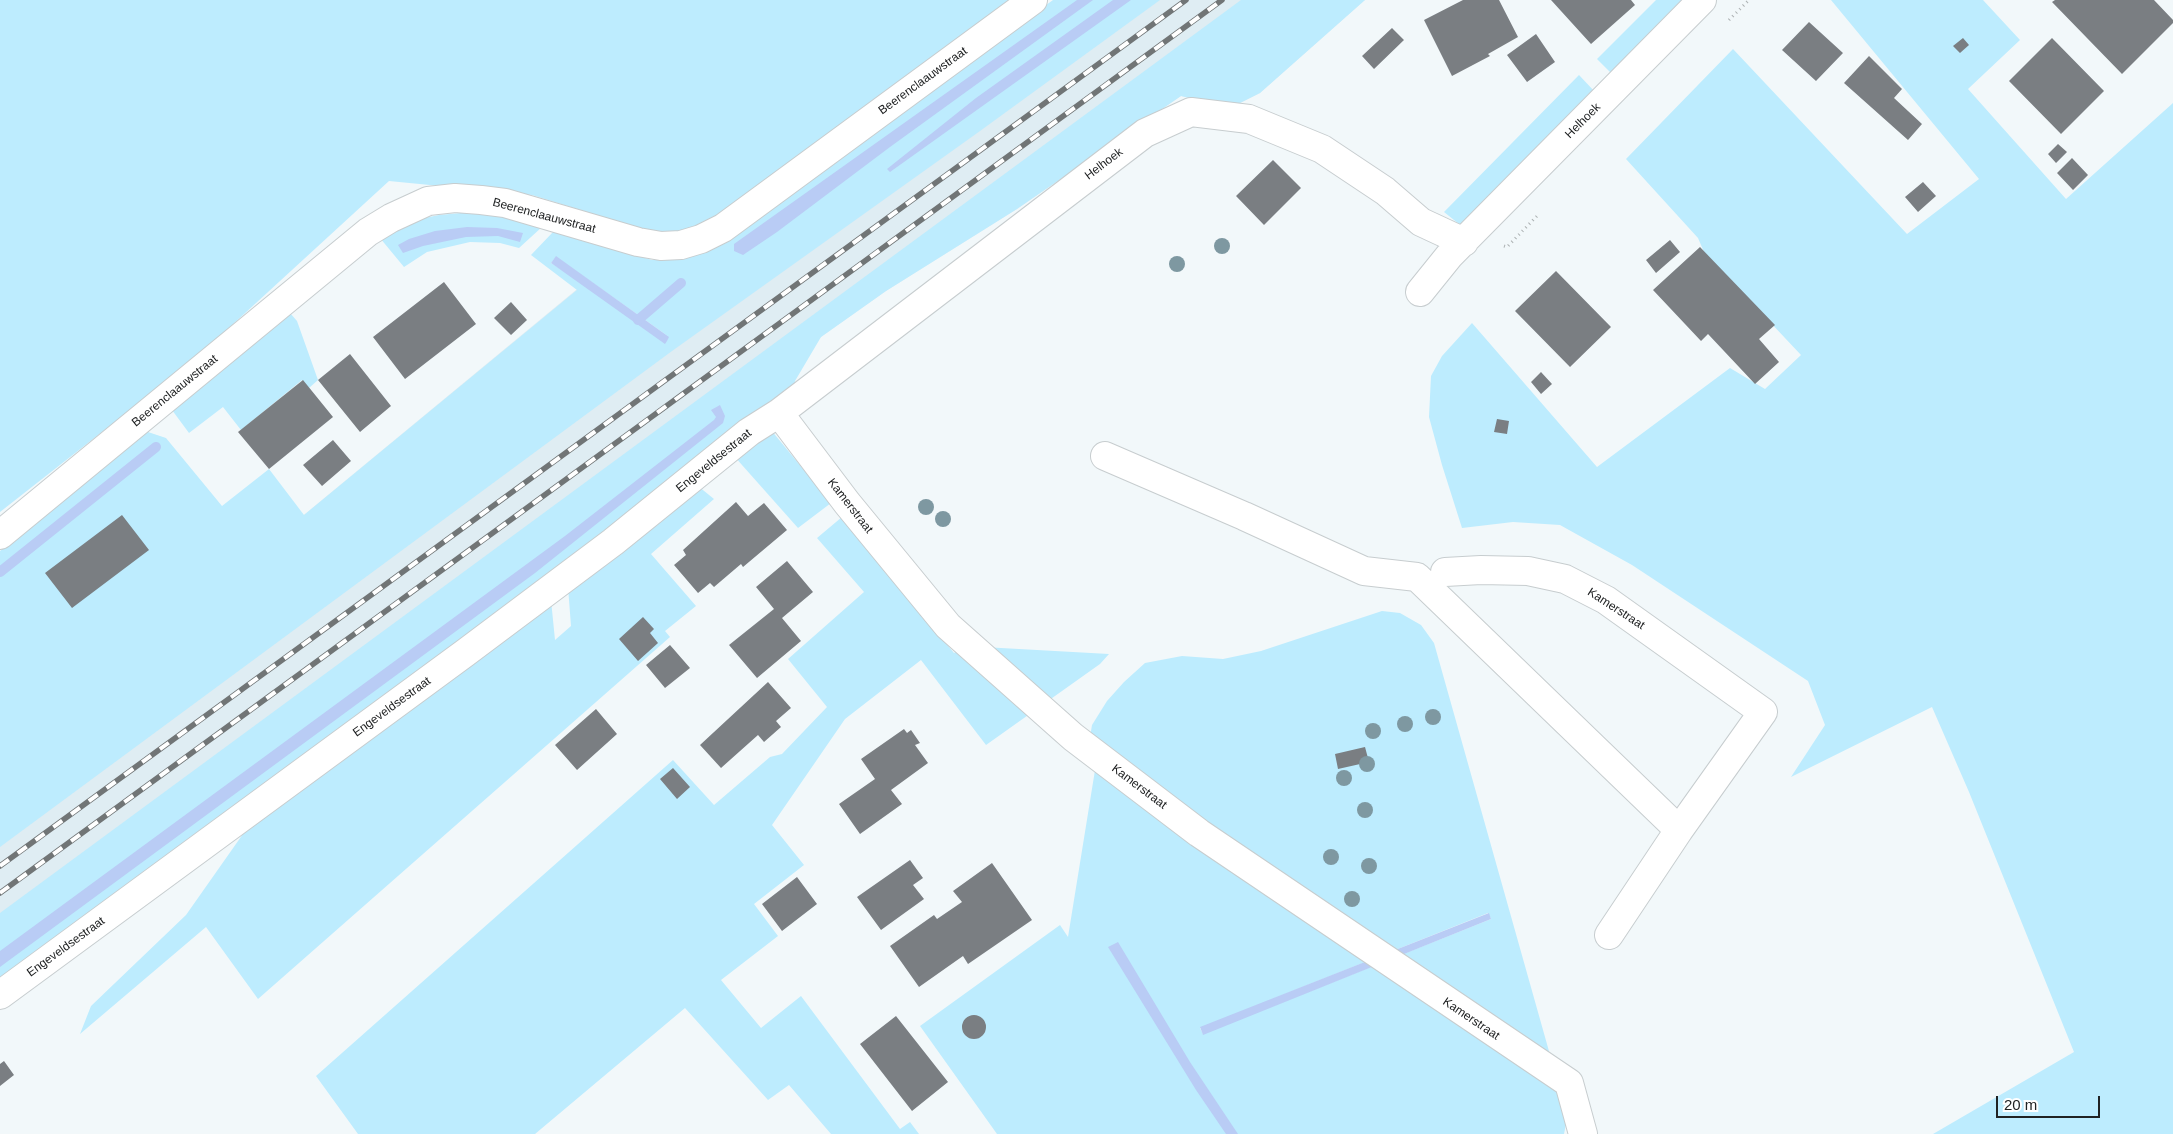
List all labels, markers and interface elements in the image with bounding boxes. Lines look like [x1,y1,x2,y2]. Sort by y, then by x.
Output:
street label: Beerenclaauwstraat [876,44,970,118]
street label: Helhoek [1562,100,1604,142]
street label: Helhoek [1082,145,1126,183]
street label: Beerenclaauwstraat [491,195,597,237]
street label: Beerenclaauwstraat [129,352,221,430]
street label: Engeveldsestraat [673,426,755,496]
street label: Kamerstraat [824,476,876,536]
street label: Kamerstraat [1585,585,1647,633]
street label: Engeveldsestraat [350,674,434,740]
street label: Kamerstraat [1109,762,1169,812]
street label: Engeveldsestraat [24,914,108,980]
street label: Kamerstraat [1440,995,1502,1043]
scale bar [1998,1086,2102,1118]
text: 20 m [2004,1096,2037,1113]

